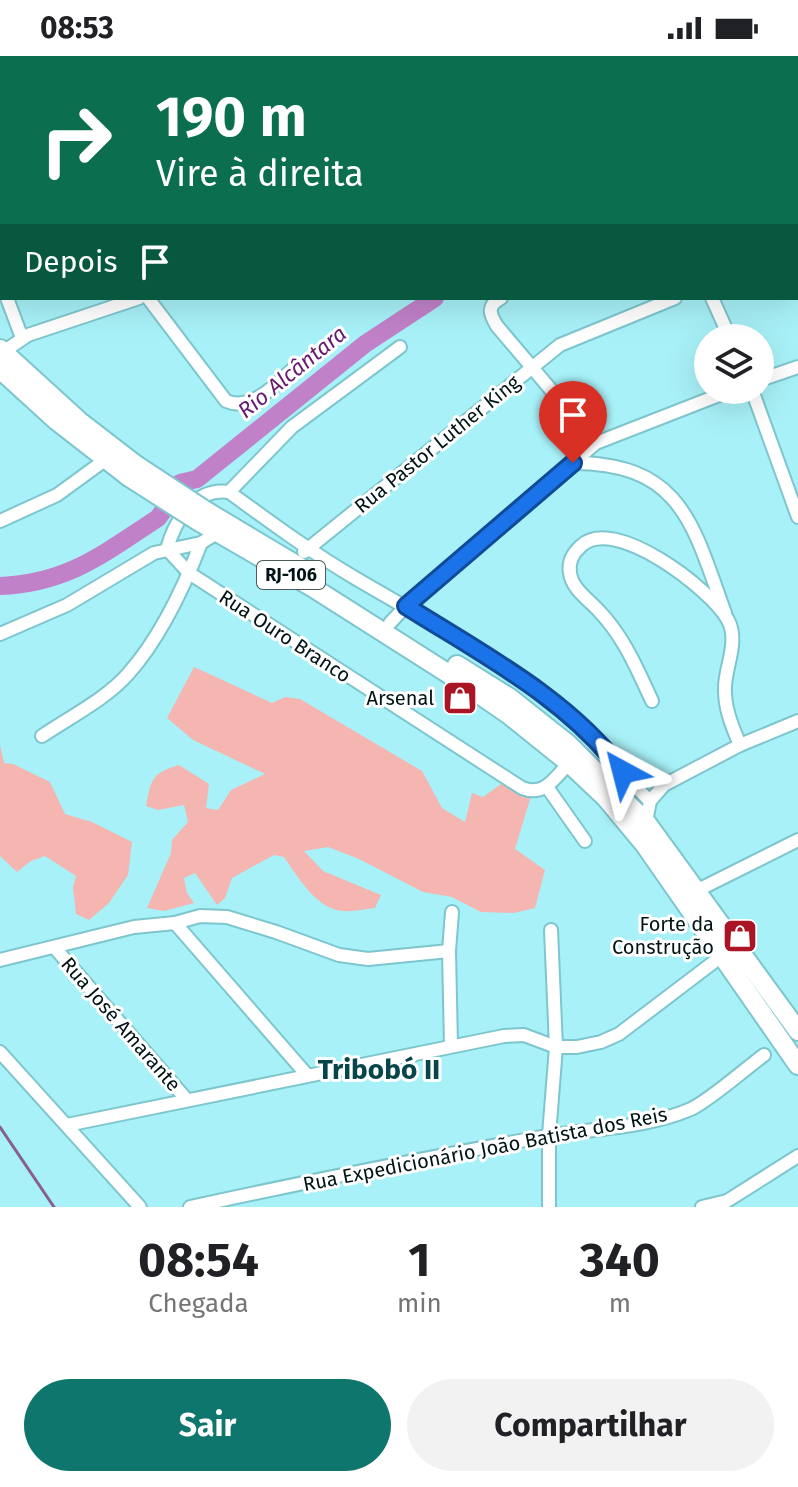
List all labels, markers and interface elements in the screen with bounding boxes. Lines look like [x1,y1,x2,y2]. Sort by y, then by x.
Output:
text: 08:53 [40,10,114,46]
text: 190 m [156,84,307,151]
icon: right [24,88,128,192]
text: Vire à direita [156,152,364,196]
icon: arrive [133,240,177,284]
text: Depois [24,244,117,280]
water label: Rio Alcântara [232,320,352,424]
map controls [694,324,774,404]
button: layers [694,324,774,404]
street label: Rua Pastor Luther King [349,370,525,518]
pin [539,381,607,463]
icon: arrive [551,393,595,437]
road number: RJ-106 [257,561,325,589]
street label: Rua Ouro Branco [215,585,355,687]
shop icon: Arsenal [441,679,479,717]
place label: Arsenal [367,686,434,710]
position arrow [581,730,665,814]
place label: Forte da Construção [612,912,714,960]
shop icon: Forte da Construção [721,917,759,955]
street label: Rua José Amarante [56,952,186,1096]
district label: Tribobó II [318,1053,440,1086]
street label: Rua Expedicionário João Batista dos Reis [301,1102,669,1196]
text: 08:54 [138,1231,259,1289]
text: 1 [408,1231,430,1289]
text: 340 [580,1231,660,1289]
text: Chegada [148,1288,249,1319]
text: min [397,1288,442,1319]
text: m [609,1288,631,1319]
button: Sair [24,1379,391,1471]
button: Compartilhar [407,1379,774,1471]

